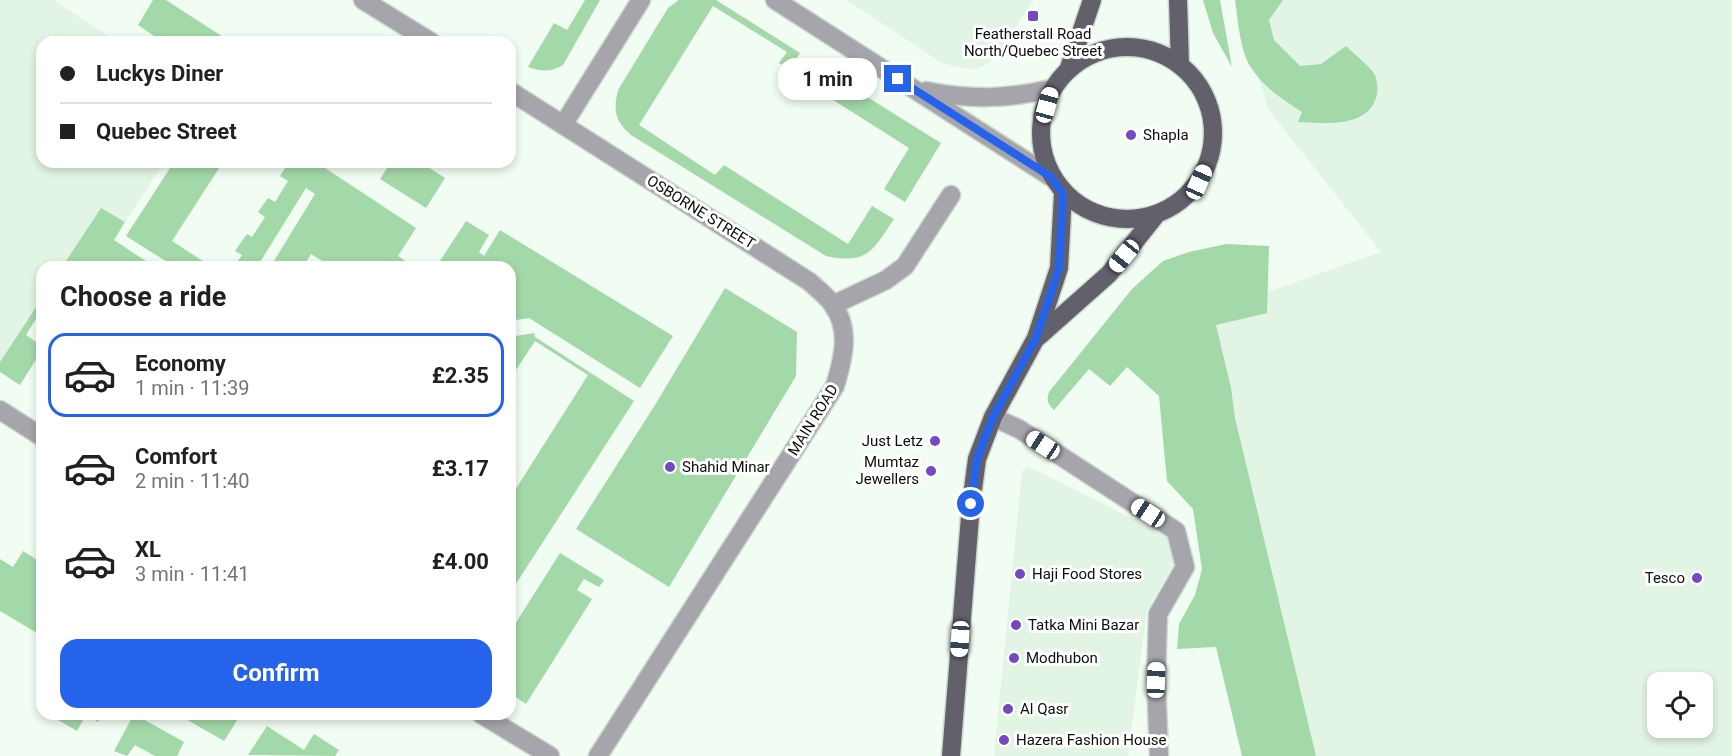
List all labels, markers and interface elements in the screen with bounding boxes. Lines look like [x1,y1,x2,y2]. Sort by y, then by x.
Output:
marker: Featherstall Road North/Quebec Street [1026,9,1040,23]
place label: Featherstall Road North/Quebec Street [964,25,1102,60]
callout: 1 min [778,58,877,100]
text: Luckys Diner [96,61,223,86]
route end [884,65,911,92]
text: 1 min [802,67,853,91]
car [1034,85,1060,125]
text: Quebec Street [96,119,237,144]
place label: Shapla [1143,126,1189,144]
marker: Shapla [1124,128,1138,142]
car [1183,162,1215,202]
street label: OSBORNE STREET [644,171,759,253]
car [1106,236,1142,276]
text: Choose a ride [60,281,226,313]
icon: car [63,348,117,402]
text: Economy [135,351,226,376]
text: £2.35 [432,363,489,388]
text: 1 min · 11:39 [135,376,250,400]
street label: MAIN ROAD [784,381,842,459]
car [1023,428,1063,462]
place label: Just Letz [862,432,923,450]
marker: Just Letz [928,434,942,448]
icon: car [63,441,117,495]
text: Comfort [135,444,217,469]
place label: Mumtaz Jewellers [855,453,919,488]
text: £3.17 [432,456,489,481]
place label: Shahid Minar [682,458,770,476]
marker: Shahid Minar [663,460,677,474]
marker: Mumtaz Jewellers [924,464,938,478]
text: 2 min · 11:40 [135,469,250,493]
route start [957,490,984,517]
car [1128,496,1168,530]
icon: car [63,534,117,588]
text: XL [135,537,161,562]
text: £4.00 [432,549,489,574]
text: 3 min · 11:41 [135,562,250,586]
place label: Haji Food Stores [1032,565,1142,583]
marker: Haji Food Stores [1013,567,1027,581]
place label: Tesco [1645,569,1685,587]
marker: Tesco [1690,571,1704,585]
place label: Tatka Mini Bazar [1028,616,1139,634]
marker: Tatka Mini Bazar [1009,618,1023,632]
car [950,620,970,658]
button: Confirm [60,639,492,708]
place label: Modhubon [1026,649,1098,667]
marker: Modhubon [1007,651,1021,665]
car [1146,662,1166,698]
map controls [1647,672,1713,738]
button: locate [1647,672,1713,738]
place label: Al Qasr [1020,700,1068,718]
marker: Al Qasr [1001,702,1015,716]
place label: Hazera Fashion House [1016,731,1166,749]
marker: Hazera Fashion House [997,733,1011,747]

